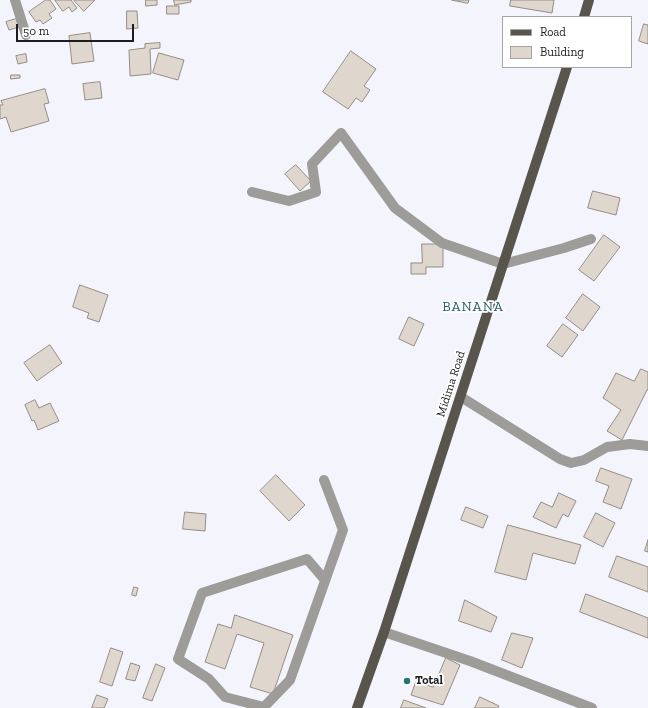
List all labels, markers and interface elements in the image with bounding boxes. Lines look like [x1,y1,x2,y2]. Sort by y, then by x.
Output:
scale bar [18,16,136,42]
legend [502,16,632,68]
text: 50 m [23,24,49,38]
text: Road [540,25,566,39]
text: Building [540,45,584,59]
district label: BANANA [442,299,504,315]
street label: Midima Road [434,349,468,419]
place label: Total [415,674,443,688]
marker: Total [402,676,412,686]

